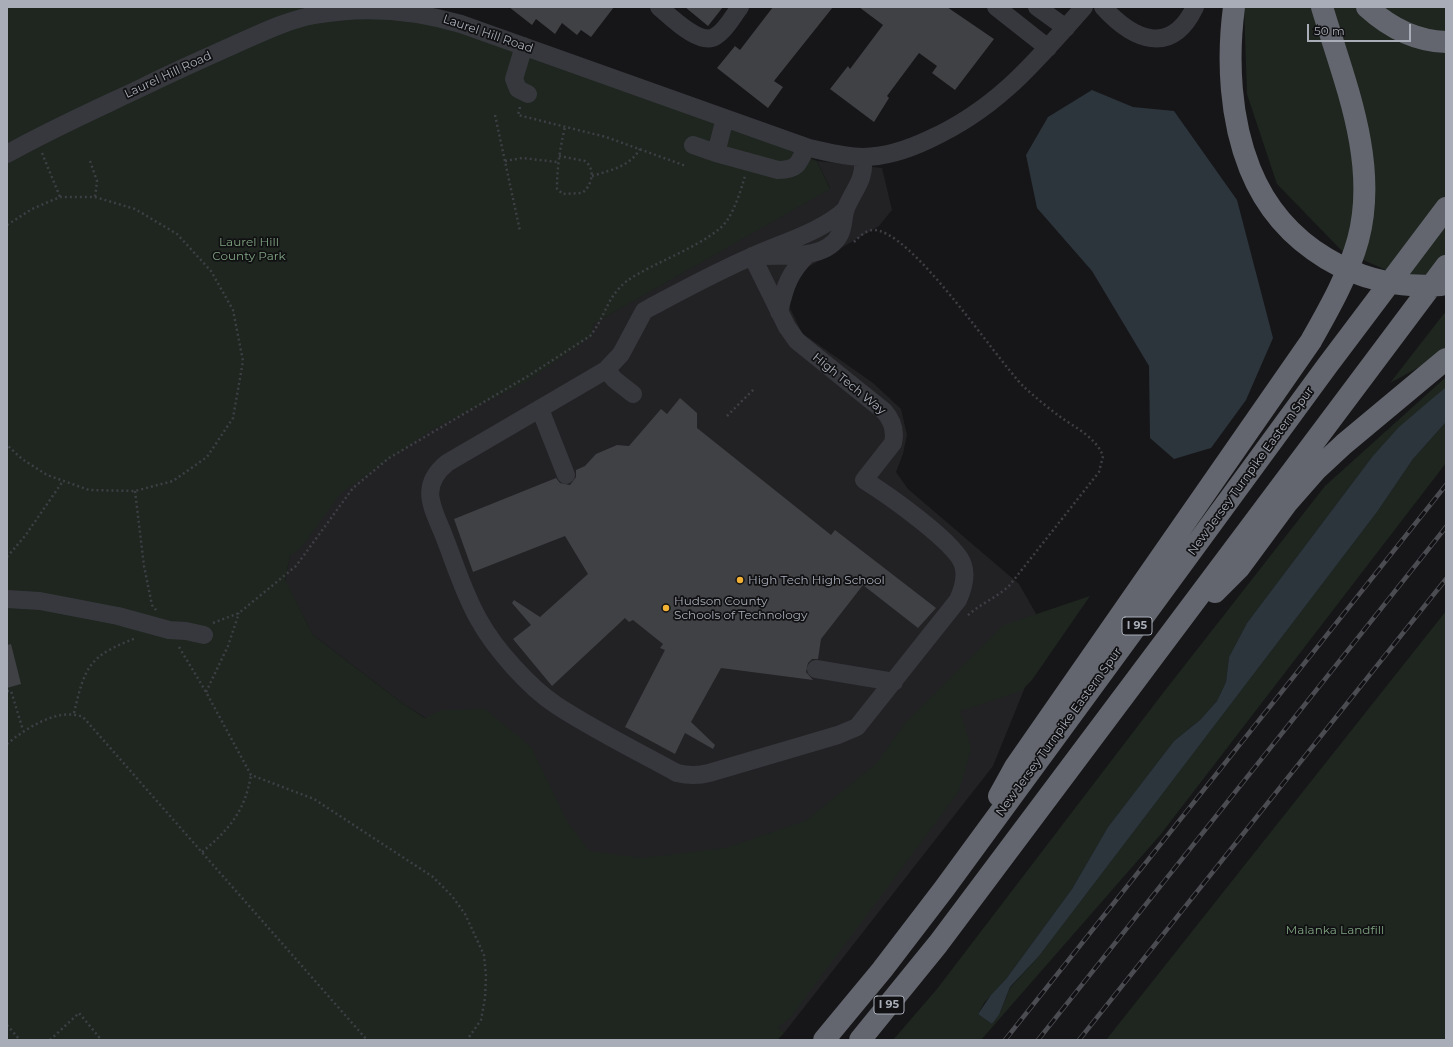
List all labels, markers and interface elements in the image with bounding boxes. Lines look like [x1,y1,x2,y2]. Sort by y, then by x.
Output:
street label: Laurel Hill Road [441,12,535,56]
scale bar [1309,16,1413,42]
text: 50 m [1314,23,1345,38]
street label: Laurel Hill Road [122,49,214,101]
park label: Laurel Hill County Park [212,235,286,263]
street label: High Tech Way [810,350,888,418]
street label: New Jersey Turnpike Eastern Spur [1185,384,1317,558]
place label: High Tech High School [748,573,885,587]
marker: High Tech High School [735,575,745,585]
place label: Hudson County Schools of Technology [674,594,807,622]
marker: Hudson County Schools of Technology [661,603,671,613]
road number: I 95 [1122,617,1152,635]
street label: New Jersey Turnpike Eastern Spur [993,645,1125,819]
park label: Malanka Landfill [1286,923,1384,937]
road number: I 95 [874,996,904,1014]

